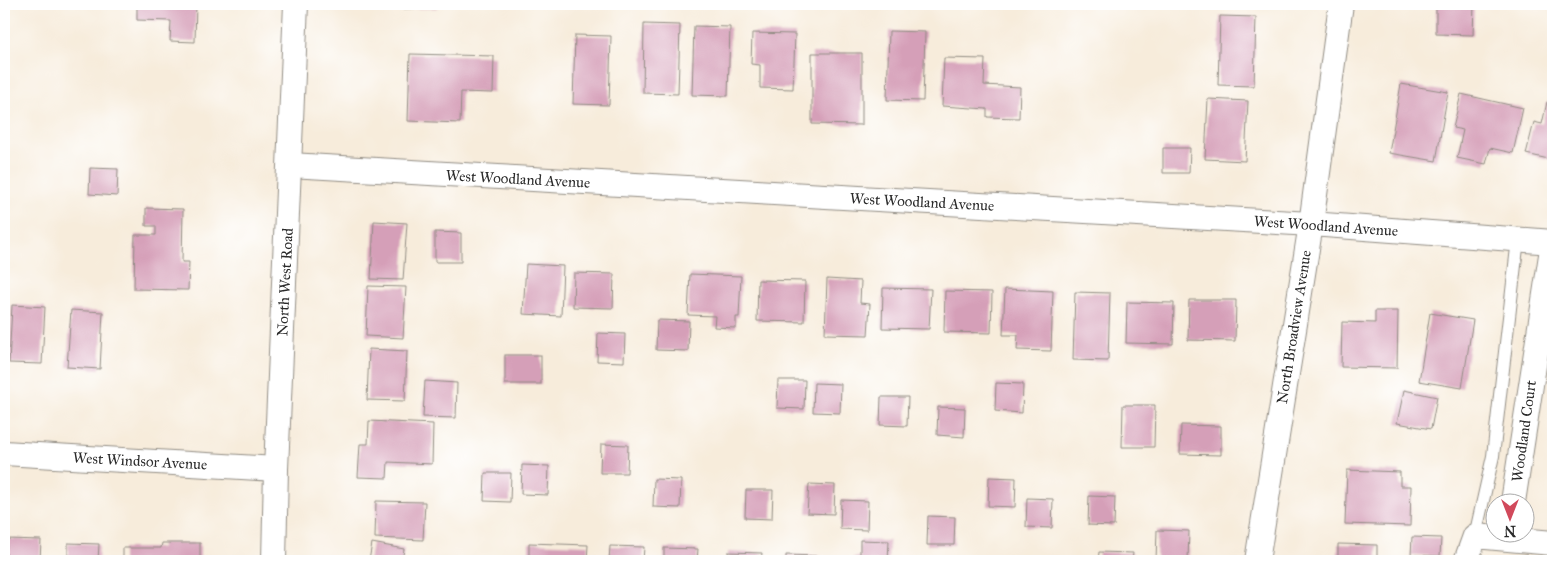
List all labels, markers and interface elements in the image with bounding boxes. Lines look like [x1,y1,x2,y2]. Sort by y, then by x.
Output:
street label: West Woodland Avenue [445,166,591,192]
street label: West Woodland Avenue [849,189,995,215]
street label: West Woodland Avenue [1253,212,1399,240]
street label: North West Road [273,227,297,337]
street label: North Broadview Avenue [1273,249,1315,405]
street label: Woodland Court [1508,378,1540,483]
street label: West Windsor Avenue [72,448,208,474]
north arrow [1484,492,1534,542]
text: N [1504,522,1516,539]

